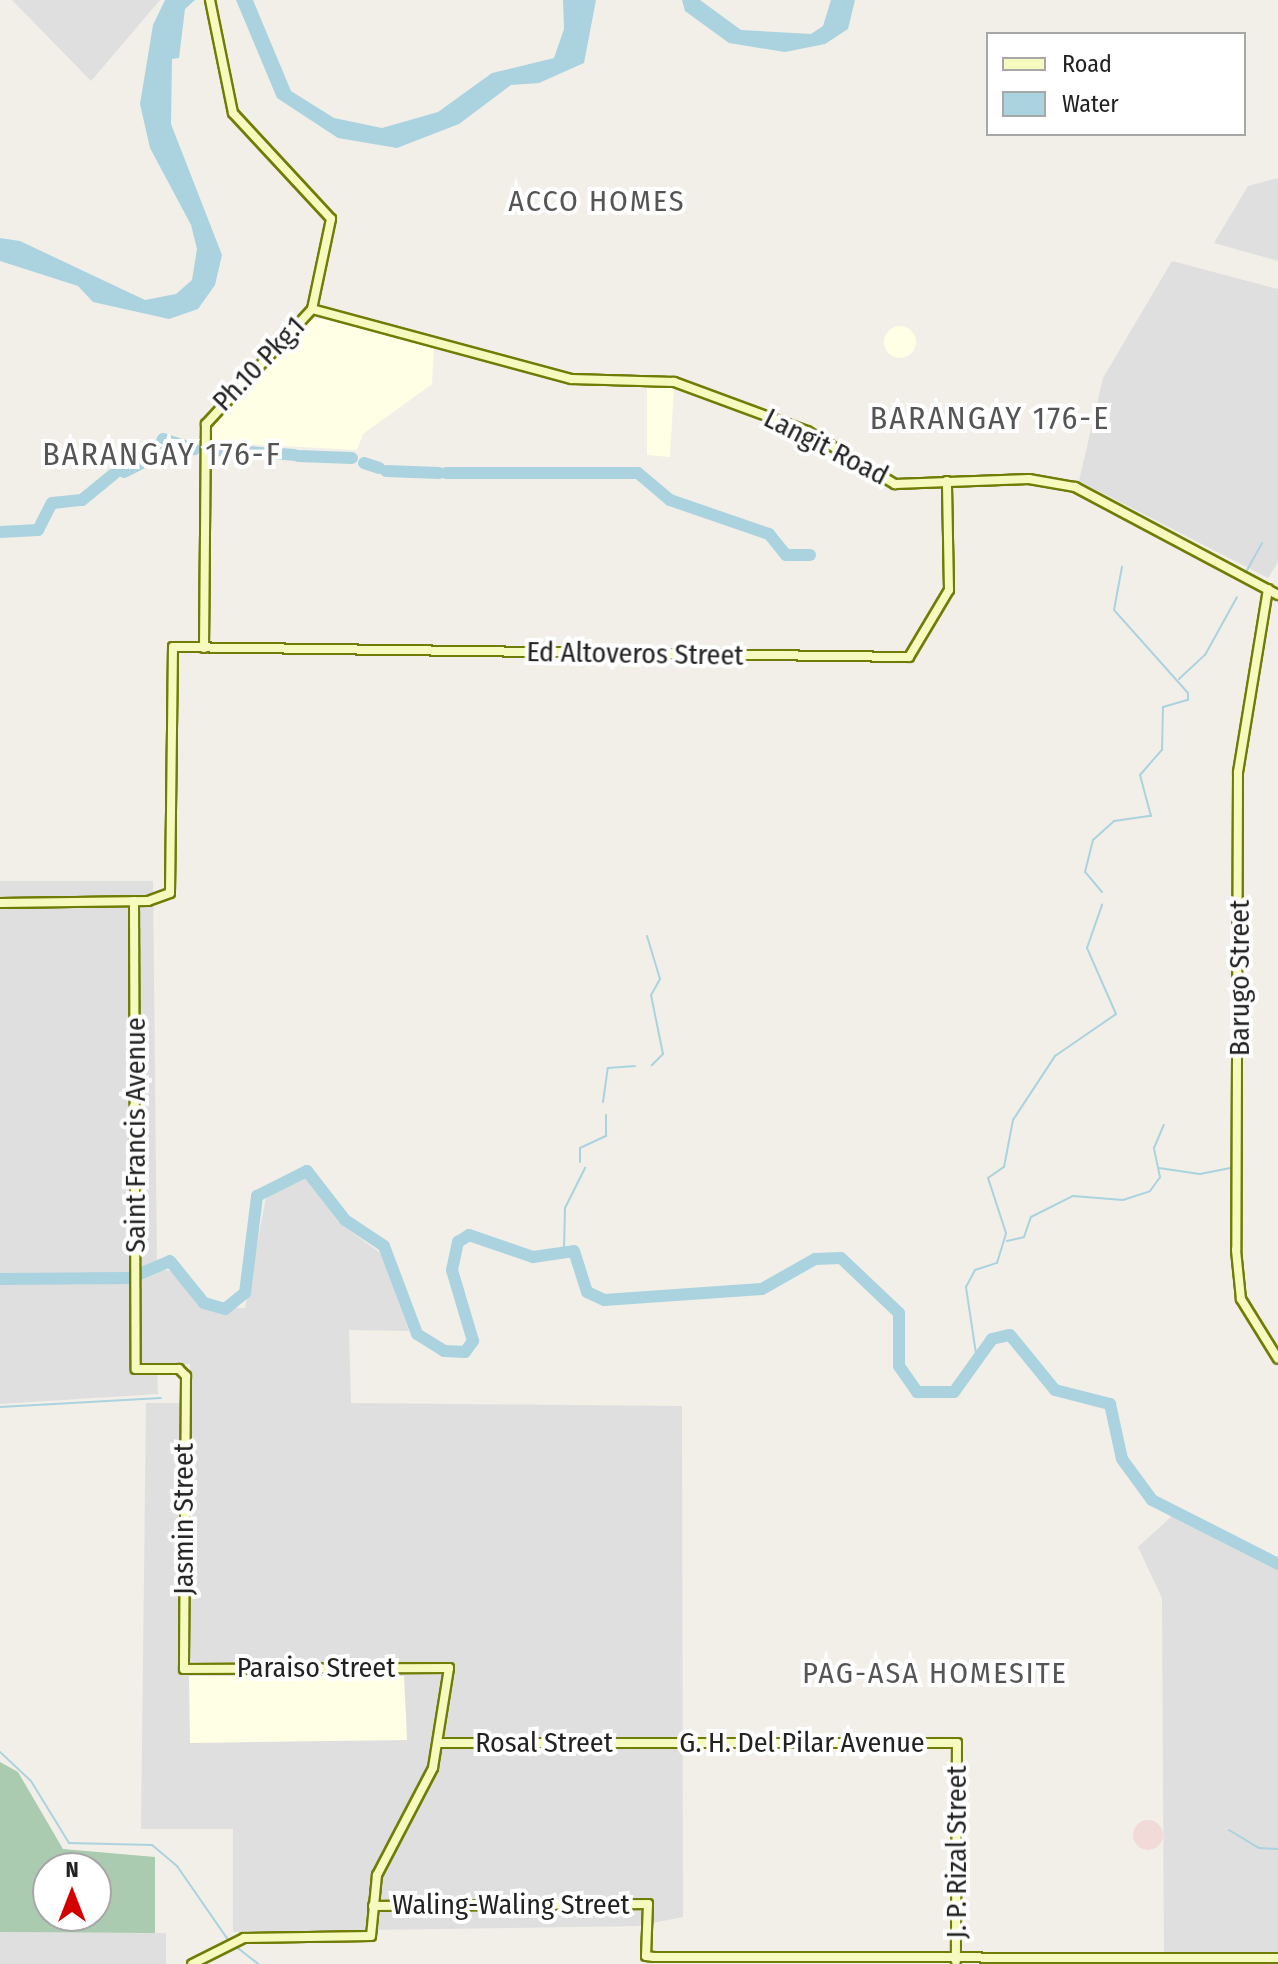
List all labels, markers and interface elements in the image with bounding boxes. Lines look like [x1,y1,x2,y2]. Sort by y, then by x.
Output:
legend [986,32,1246,136]
text: Road [1062,50,1112,78]
text: Water [1062,90,1119,118]
district label: ACCO HOMES [508,183,686,219]
street label: Ph.10 Pkg.1 [206,310,312,418]
district label: BARANGAY 176-E [870,399,1110,437]
street label: Langit Road [758,401,894,493]
district label: BARANGAY 176-F [42,435,282,473]
street label: Ed Altoveros Street [526,635,744,673]
street label: Barugo Street [1223,900,1257,1056]
street label: Saint Francis Avenue [119,1017,153,1253]
street label: Jasmin Street [167,1443,201,1595]
street label: Paraiso Street [237,1651,395,1685]
district label: PAG-ASA HOMESITE [802,1655,1068,1691]
street label: Rosal Street [475,1726,613,1760]
street label: G. H. Del Pilar Avenue [679,1726,925,1760]
street label: J. P. Rizal Street [940,1765,974,1939]
north arrow [32,1852,112,1932]
text: N [65,1856,79,1883]
street label: Waling-Waling Street [392,1888,630,1922]

